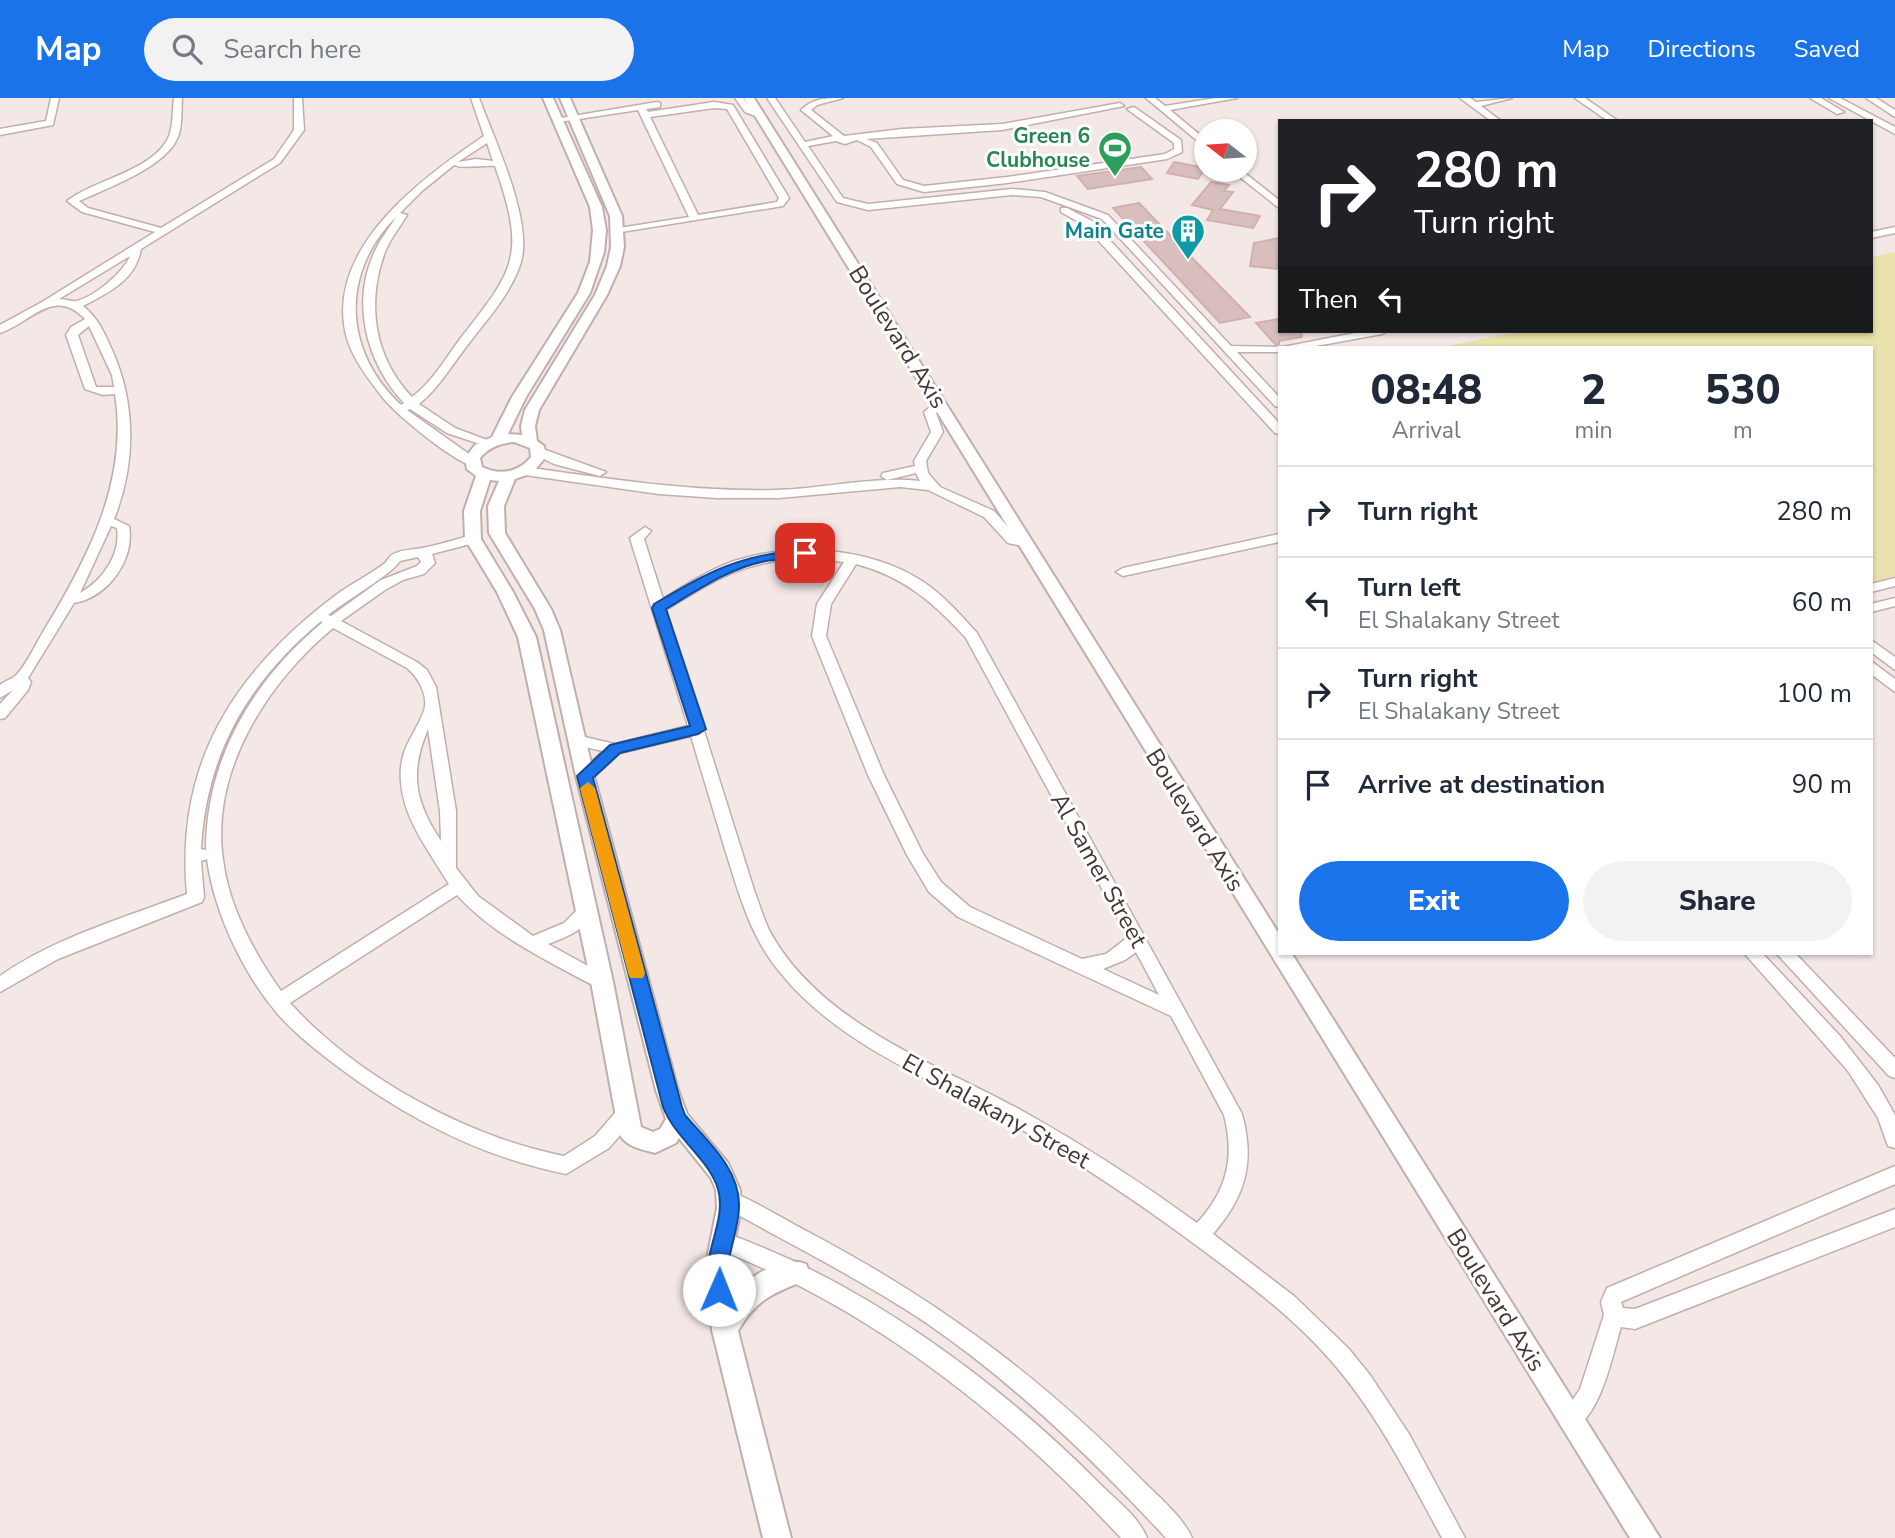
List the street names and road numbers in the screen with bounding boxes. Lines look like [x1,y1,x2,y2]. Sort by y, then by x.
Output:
street label: Boulevard Axis [841,260,955,414]
street label: Boulevard Axis [1138,743,1252,897]
street label: Al Samer Street [1043,787,1155,953]
street label: El Shalakany Street [896,1046,1096,1176]
street label: Boulevard Axis [1439,1223,1553,1377]

